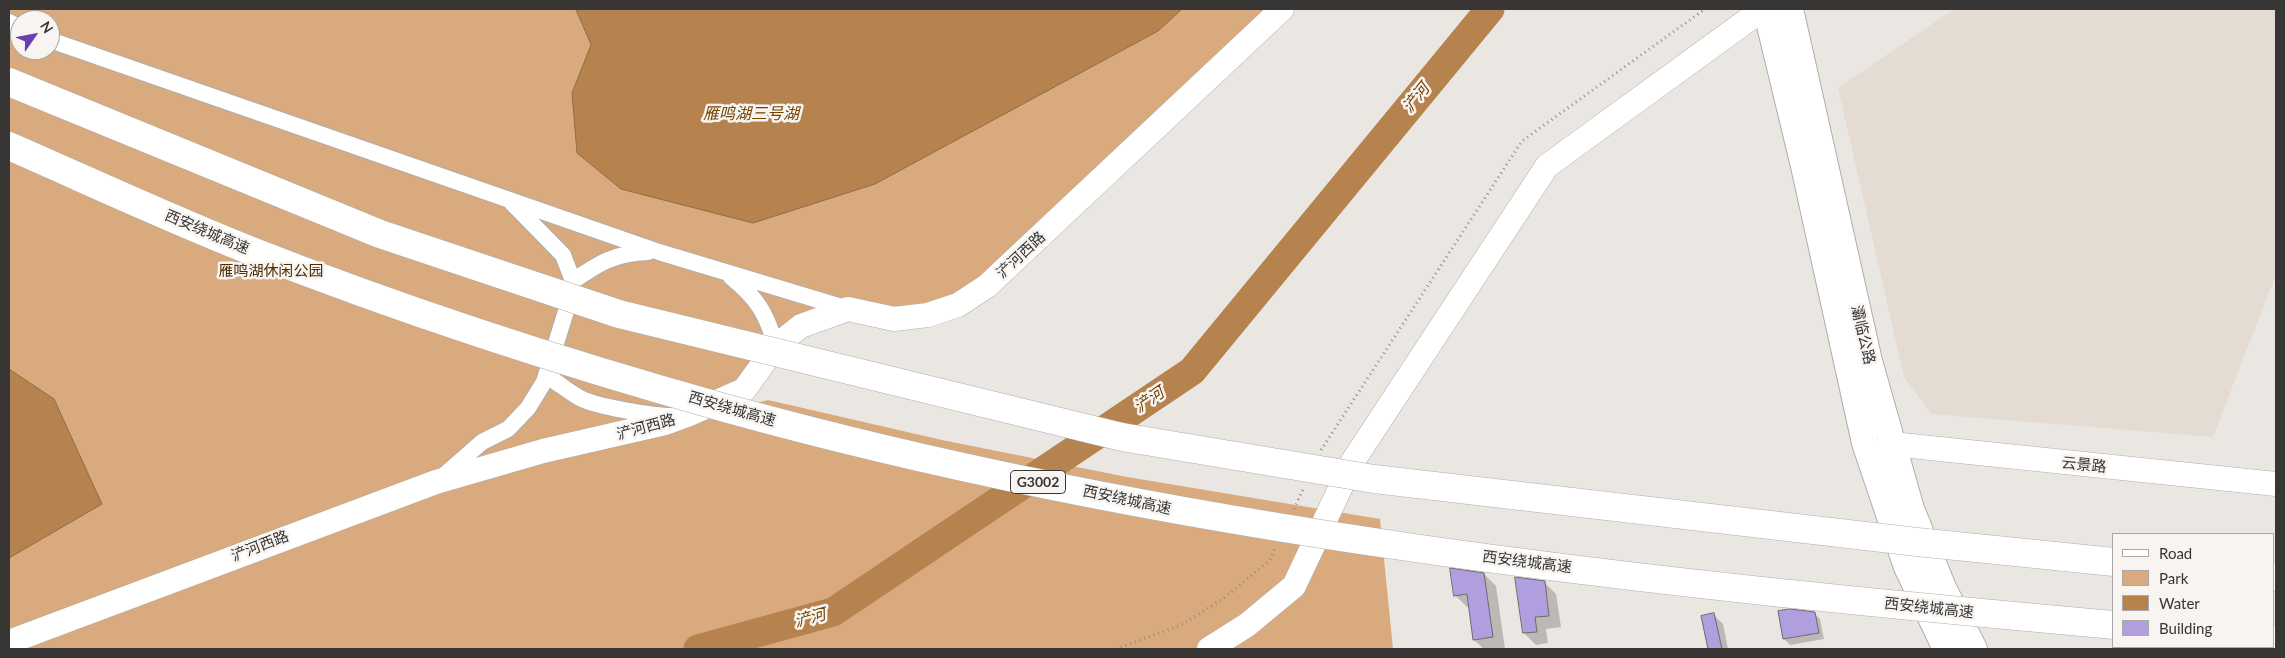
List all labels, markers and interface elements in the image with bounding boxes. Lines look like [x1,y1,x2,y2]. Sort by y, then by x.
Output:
north arrow [10,10,60,60]
text: N [37,18,57,36]
water label: 浐河 [1398,80,1434,116]
water label: 雁鸣湖三号湖 [703,104,799,124]
street label: 西安绕城高速 [162,206,252,258]
street label: 浐河西路 [993,228,1049,282]
park label: 雁鸣湖休闲公园 [219,262,323,280]
street label: 灞临公路 [1847,304,1879,366]
water label: 浐河 [1130,383,1168,417]
street label: 西安绕城高速 [686,388,778,430]
street label: 浐河西路 [615,411,677,443]
street label: 云景路 [2061,454,2107,476]
road number: G3002 [1010,471,1066,494]
street label: 西安绕城高速 [1081,482,1173,518]
street label: 浐河西路 [229,527,291,565]
legend [2112,533,2275,648]
text: Road [2159,544,2192,562]
street label: 西安绕城高速 [1481,548,1573,576]
text: Park [2159,569,2188,587]
street label: 西安绕城高速 [1883,594,1975,622]
text: Water [2159,594,2200,612]
water label: 浐河 [792,605,828,631]
text: Building [2159,619,2212,637]

